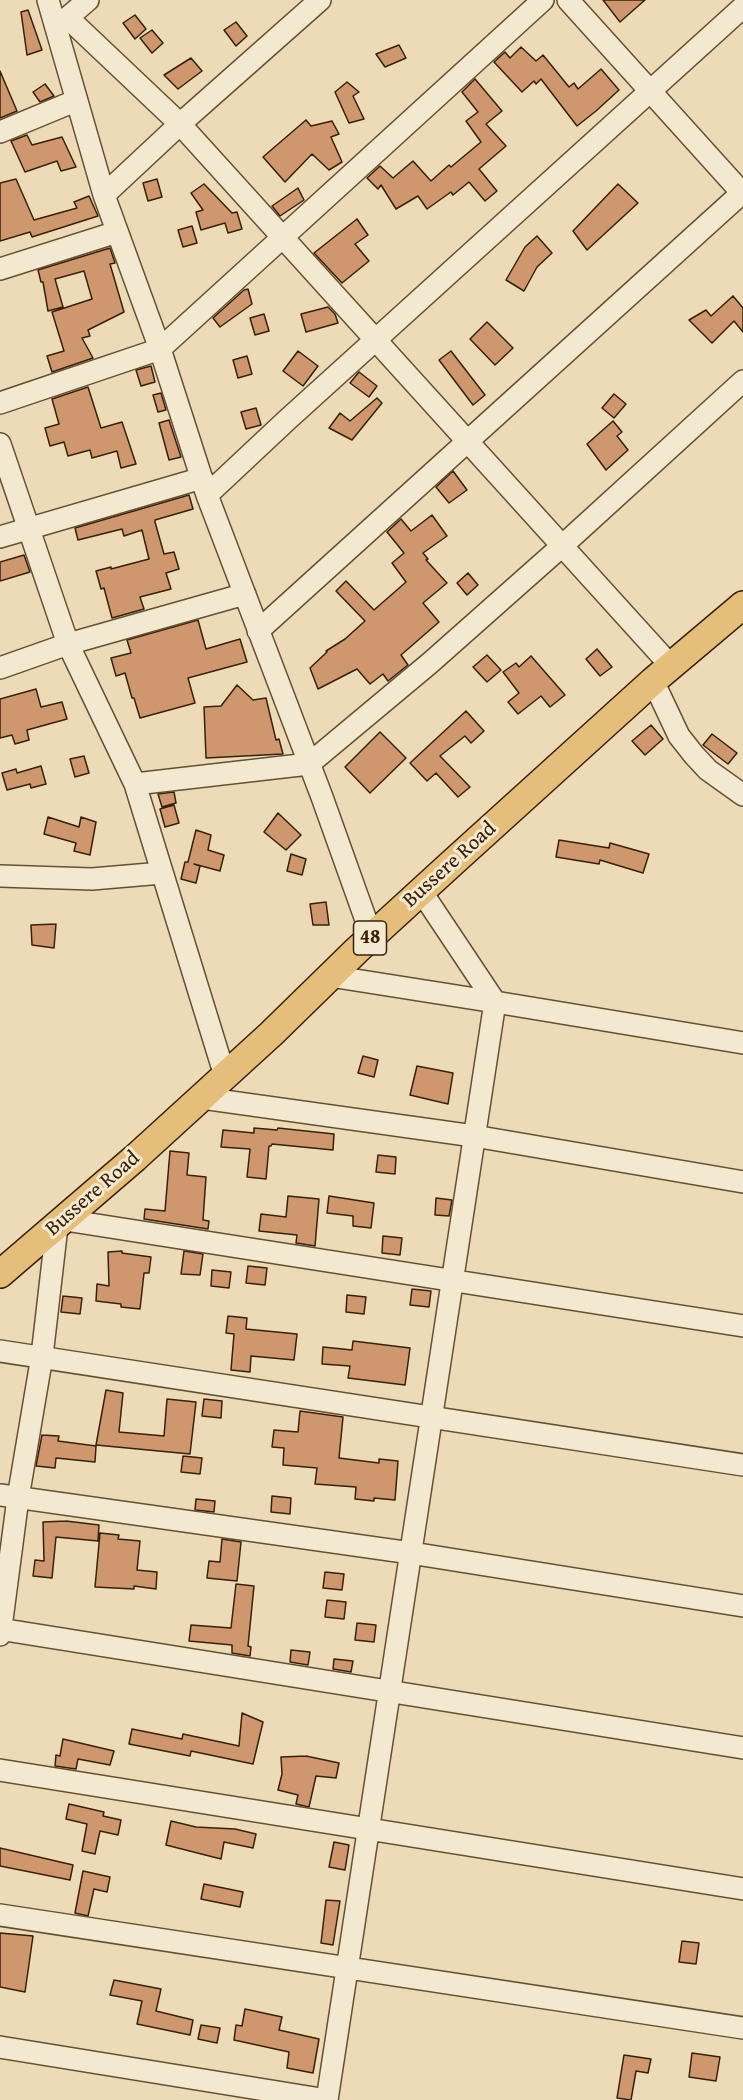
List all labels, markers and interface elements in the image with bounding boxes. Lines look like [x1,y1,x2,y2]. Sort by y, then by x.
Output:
street label: Bussere Road [398,817,502,913]
road number: 48 [354,921,386,955]
street label: Bussere Road [41,1146,145,1242]

